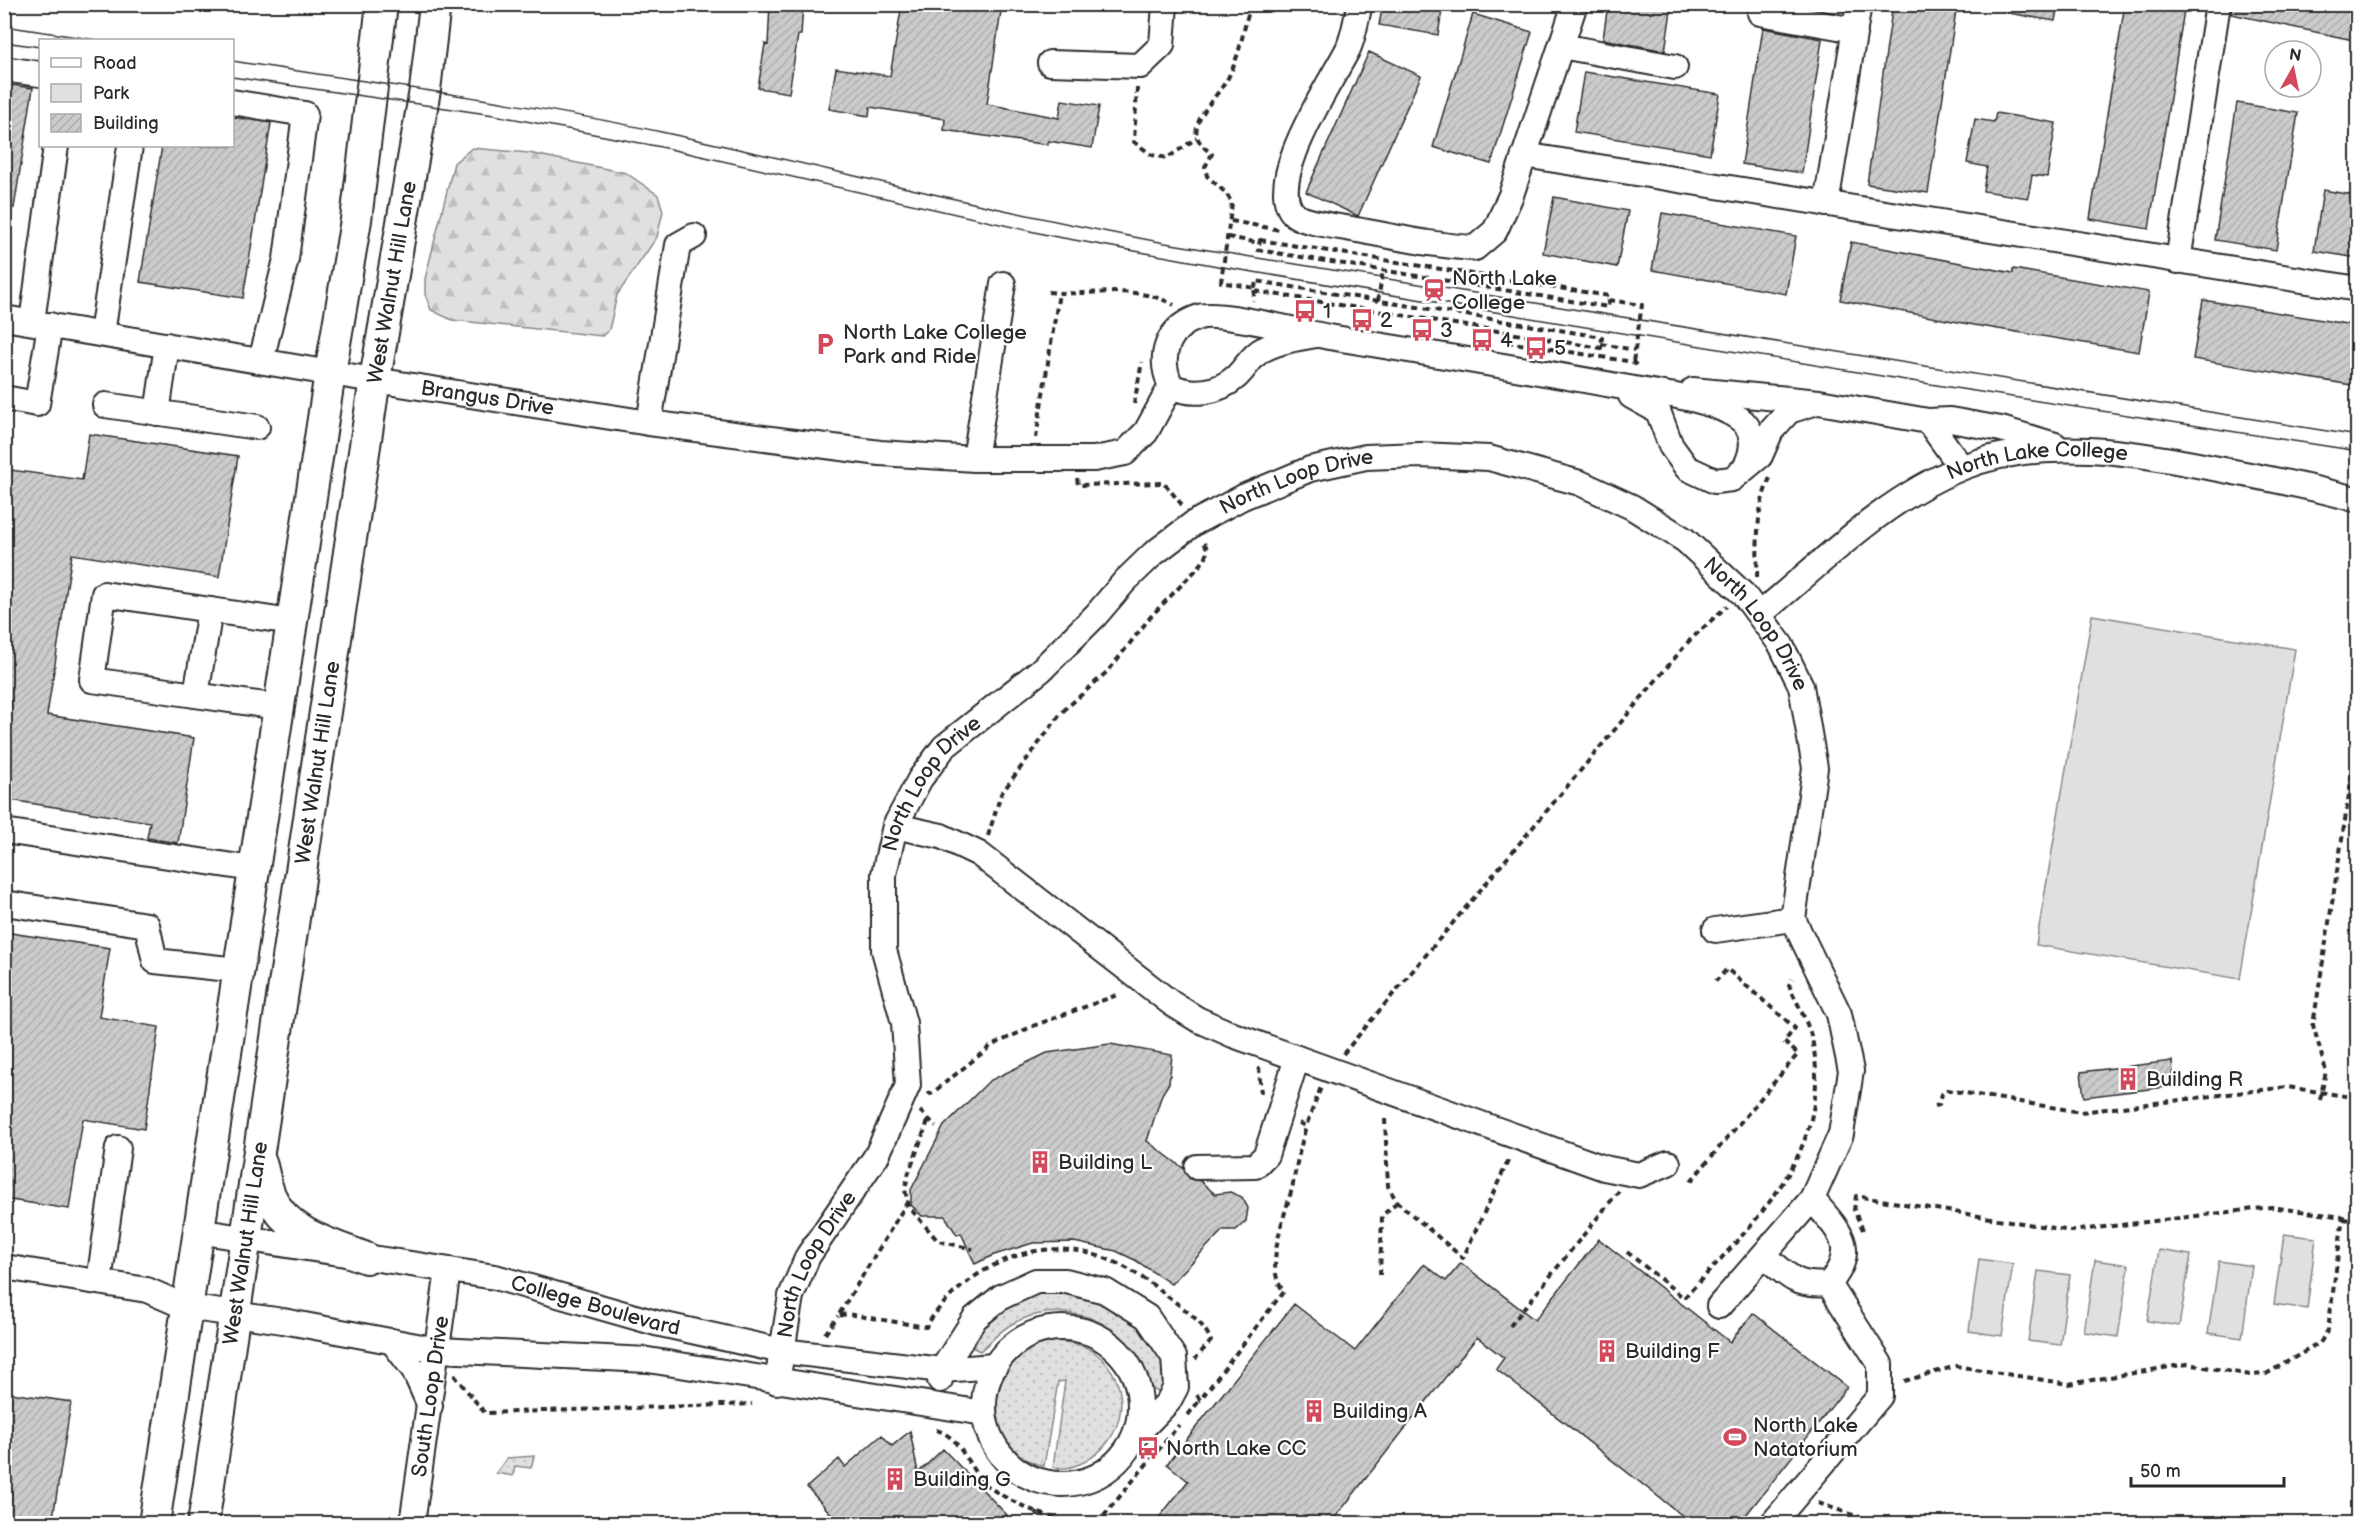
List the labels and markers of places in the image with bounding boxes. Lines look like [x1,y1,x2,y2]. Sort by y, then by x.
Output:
place label: North Lake College [1452,266,1557,315]
station icon: North Lake College [1421,277,1447,303]
bus stop icon: 1 [1292,298,1318,324]
place label: 1 [1323,299,1331,324]
bus stop icon: 2 [1349,307,1375,333]
place label: 2 [1380,308,1393,333]
bus stop icon: 3 [1409,317,1435,343]
place label: 3 [1440,318,1453,343]
place label: North Lake College Park and Ride [843,320,1027,369]
bus stop icon: 4 [1469,327,1495,353]
place label: 4 [1500,328,1513,353]
parking icon: North Lake College Park and Ride [812,331,838,357]
bus stop icon: 5 [1523,335,1549,361]
place label: 5 [1554,336,1566,361]
building icon: Building R [2115,1066,2141,1092]
place label: Building R [2146,1067,2243,1092]
building icon: Building L [1027,1149,1053,1175]
place label: Building L [1058,1150,1152,1175]
building icon: Building F [1594,1338,1620,1364]
place label: Building F [1625,1339,1720,1364]
building icon: Building A [1301,1398,1327,1424]
place label: Building A [1332,1399,1427,1424]
place label: North Lake Natatorium [1753,1413,1858,1462]
sports icon: North Lake Natatorium [1722,1424,1748,1450]
bus stop icon: North Lake CC [1135,1435,1161,1461]
place label: North Lake CC [1166,1436,1307,1461]
building icon: Building G [882,1466,908,1492]
place label: Building G [913,1467,1011,1492]

